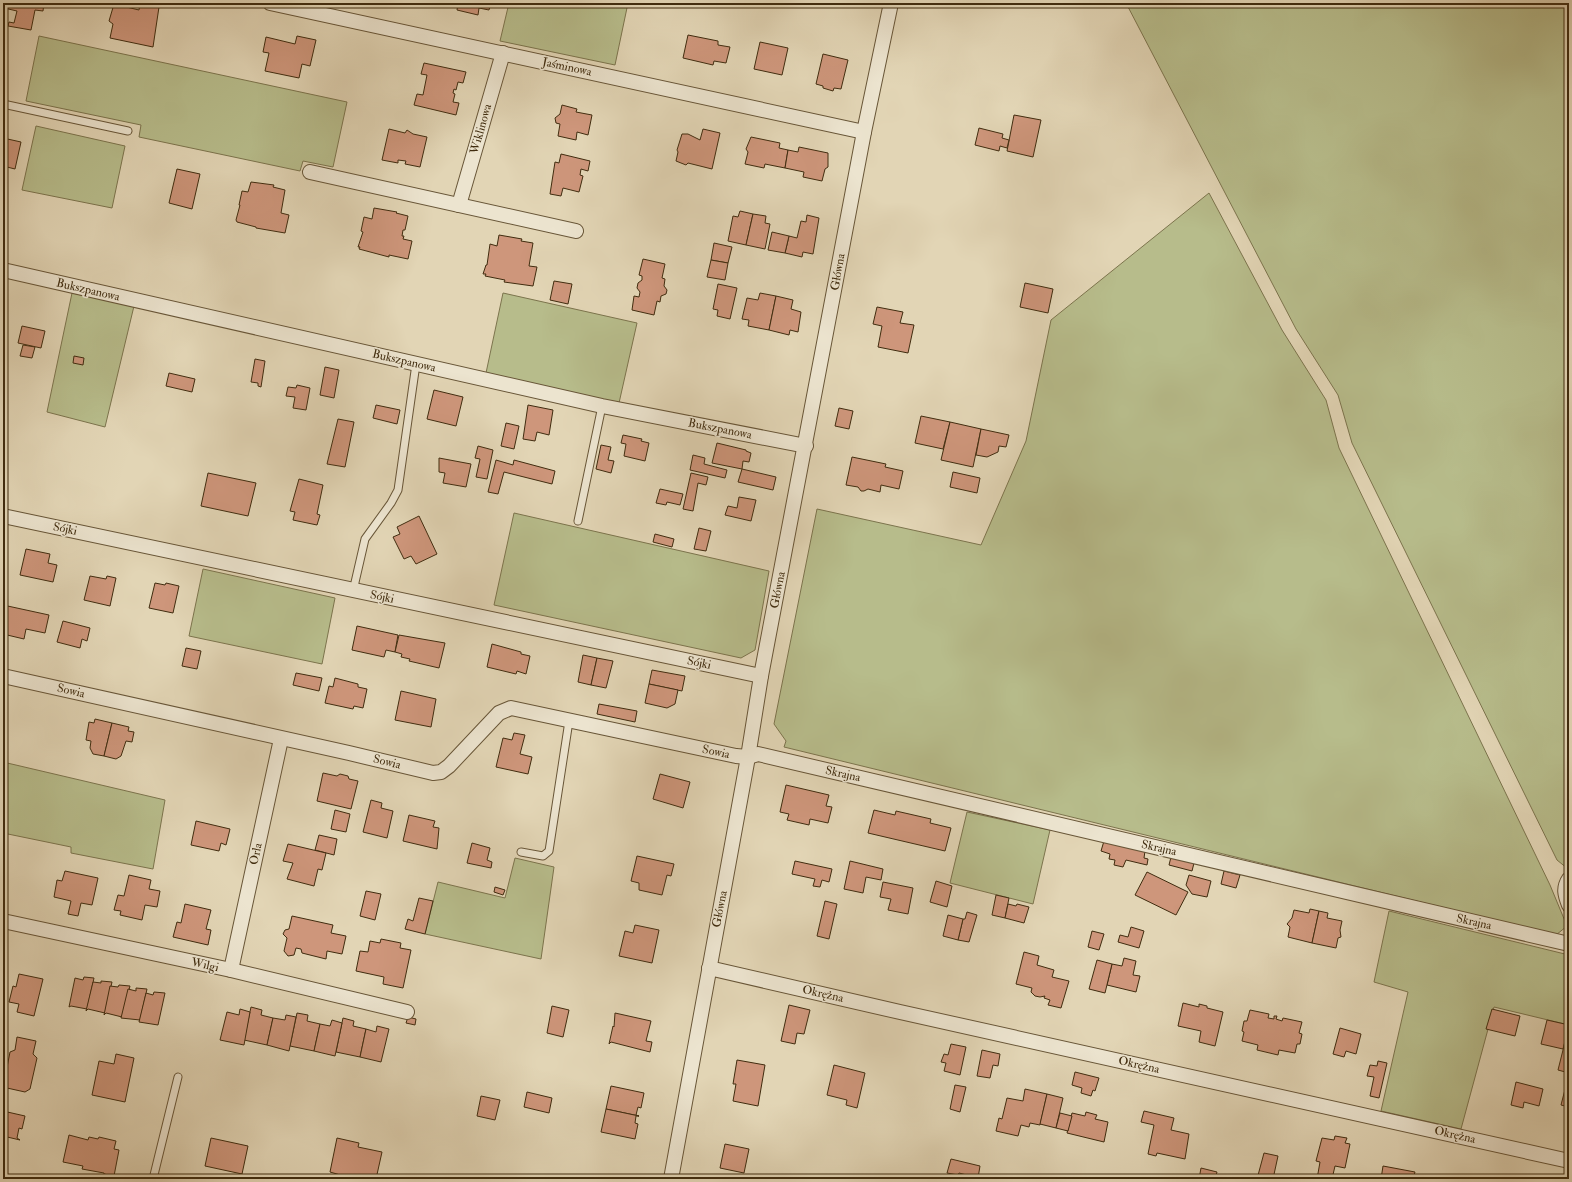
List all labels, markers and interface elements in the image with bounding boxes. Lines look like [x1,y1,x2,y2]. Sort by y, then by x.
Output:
street label: Jaśminowa [540,54,594,80]
street label: Wiklinowa [466,101,496,157]
street label: Główna [827,251,849,292]
street label: Bukszpanowa [55,275,122,305]
street label: Bukszpanowa [371,346,438,376]
street label: Bukszpanowa [687,415,754,443]
street label: Sójki [52,519,78,539]
street label: Główna [767,569,789,610]
street label: Sójki [369,587,395,607]
street label: Sójki [686,653,712,673]
street label: Sowia [56,681,87,702]
street label: Sowia [701,742,732,762]
street label: Sowia [372,751,403,773]
street label: Skrajna [824,763,863,786]
street label: Skrajna [1140,837,1179,860]
street label: Orla [246,841,266,866]
street label: Główna [709,888,731,929]
street label: Skrajna [1455,911,1494,934]
street label: Wilgi [189,955,220,975]
street label: Okrężna [801,982,846,1006]
street label: Okrężna [1117,1053,1162,1077]
street label: Okrężna [1433,1123,1478,1147]

